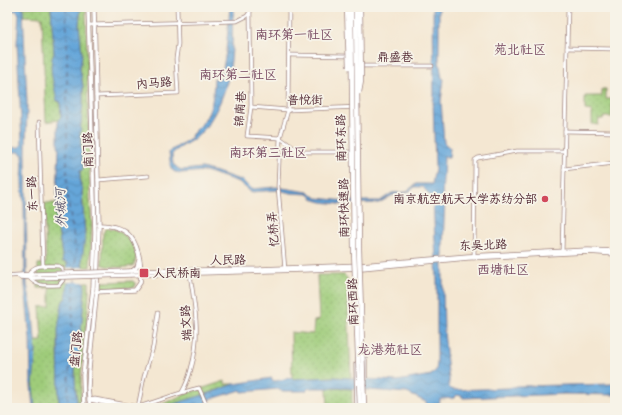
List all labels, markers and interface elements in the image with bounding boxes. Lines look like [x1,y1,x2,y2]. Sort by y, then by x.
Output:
district label: 南环第一社区 [255,25,333,43]
district label: 苑北社区 [494,40,546,58]
street label: 鼎盛巷 [377,48,413,65]
district label: 南环第二社区 [199,65,277,83]
street label: 内马路 [135,72,173,93]
street label: 锦南巷 [230,90,249,128]
street label: 普悦街 [287,91,323,108]
street label: 南环东路 [332,114,349,162]
street label: 南门路 [78,132,97,168]
district label: 南环第三社区 [229,143,307,161]
street label: 东一路 [22,176,41,212]
street label: 南环快速路 [334,178,353,238]
water label: 外城河 [50,186,70,228]
place label: 南京航空航天大学苏纺分部 [393,190,537,207]
marker: 南京航空航天大学苏纺分部 [540,194,550,204]
street label: 忆桥弄 [262,210,283,248]
street label: 东吴北路 [459,235,507,254]
street label: 人民路 [210,251,246,268]
district label: 西塘社区 [477,260,529,278]
place label: 人民桥南 [153,264,201,281]
marker: 人民桥南 [138,267,150,279]
street label: 南环西路 [343,278,362,326]
street label: 端文路 [176,305,195,341]
street label: 盘门路 [65,330,86,368]
district label: 龙港苑社区 [357,340,423,358]

